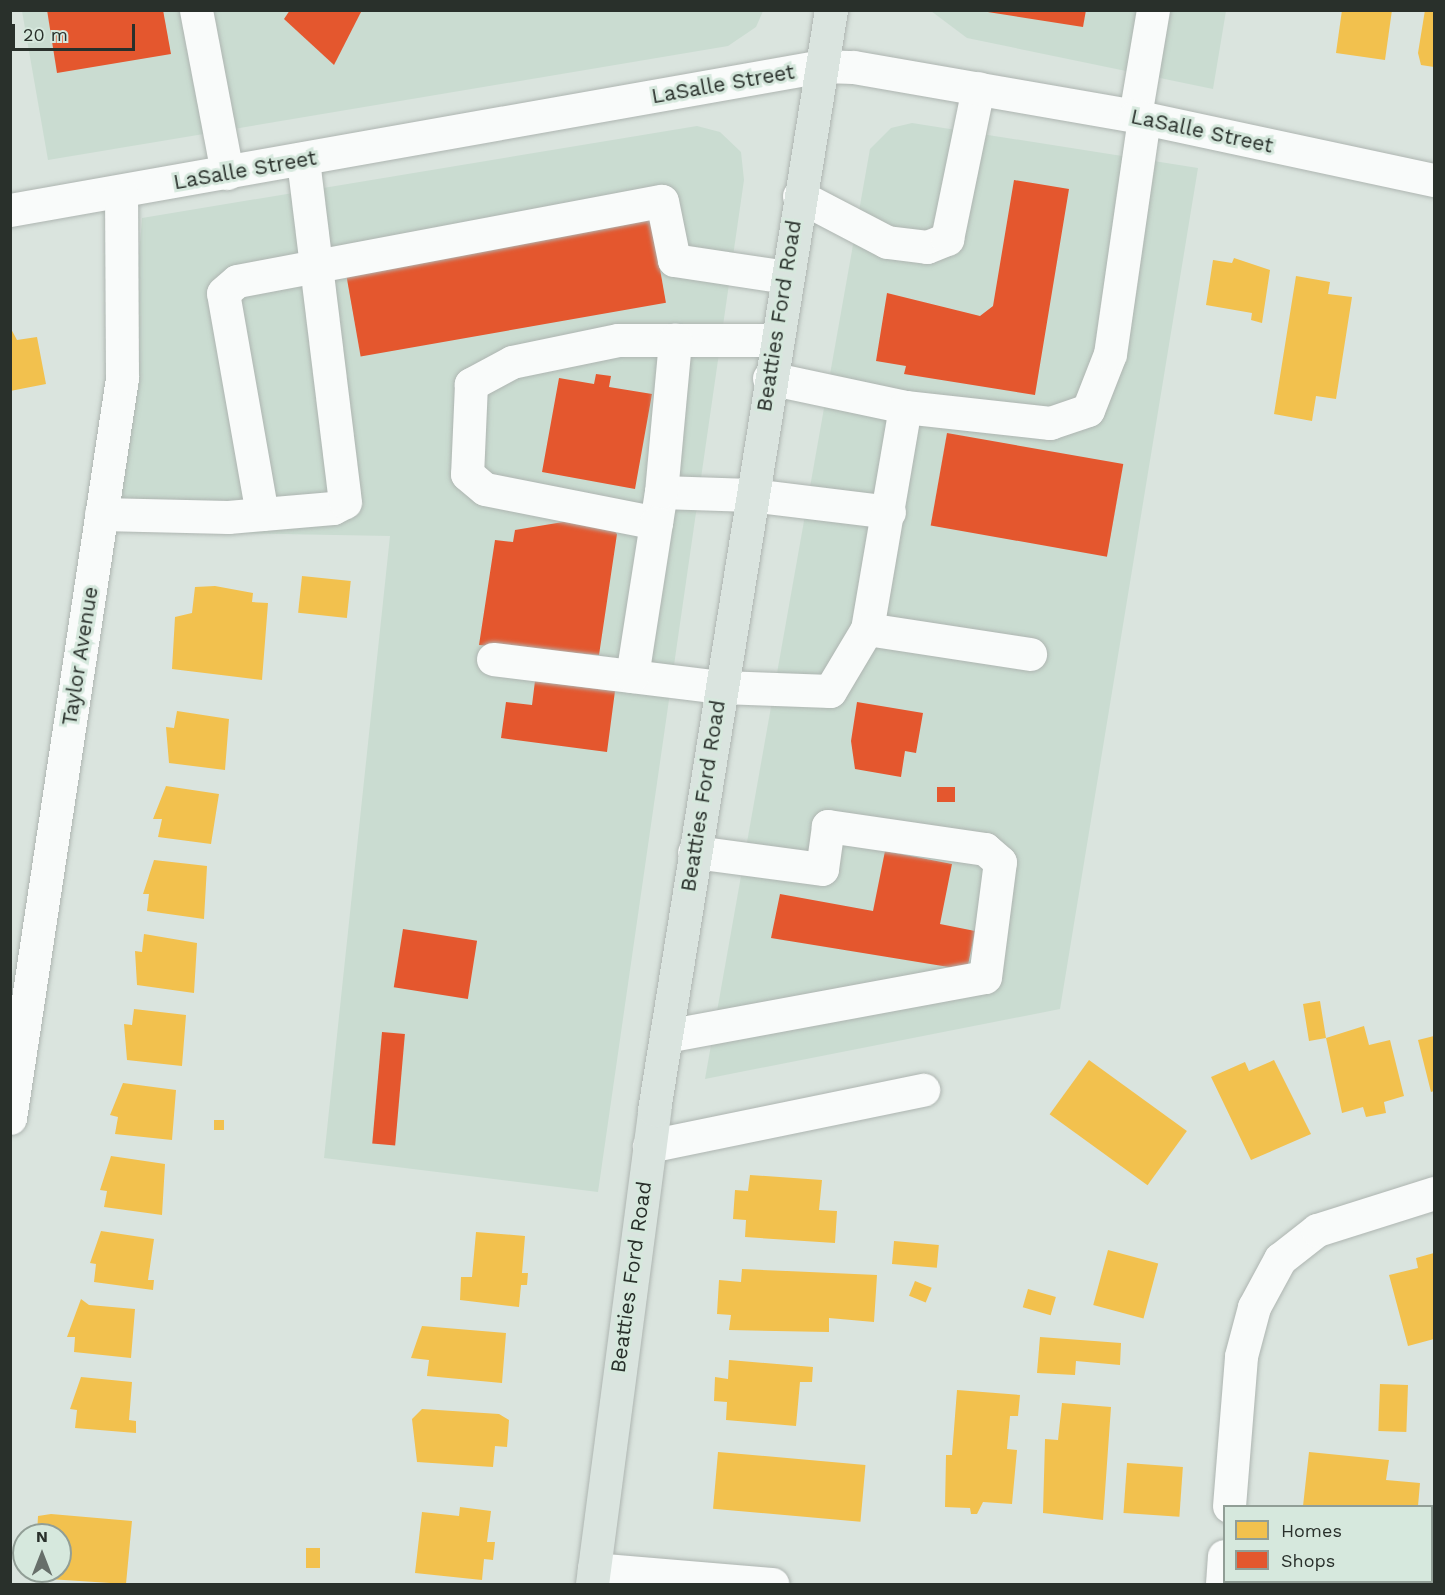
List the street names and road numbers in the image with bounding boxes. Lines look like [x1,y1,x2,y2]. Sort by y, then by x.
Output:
street label: LaSalle Street [649,59,797,109]
street label: LaSalle Street [1129,104,1275,158]
street label: LaSalle Street [171,145,319,195]
street label: Beatties Ford Road [751,218,807,414]
street label: Taylor Avenue [56,584,104,728]
street label: Beatties Ford Road [675,698,731,894]
street label: Beatties Ford Road [605,1179,657,1375]

